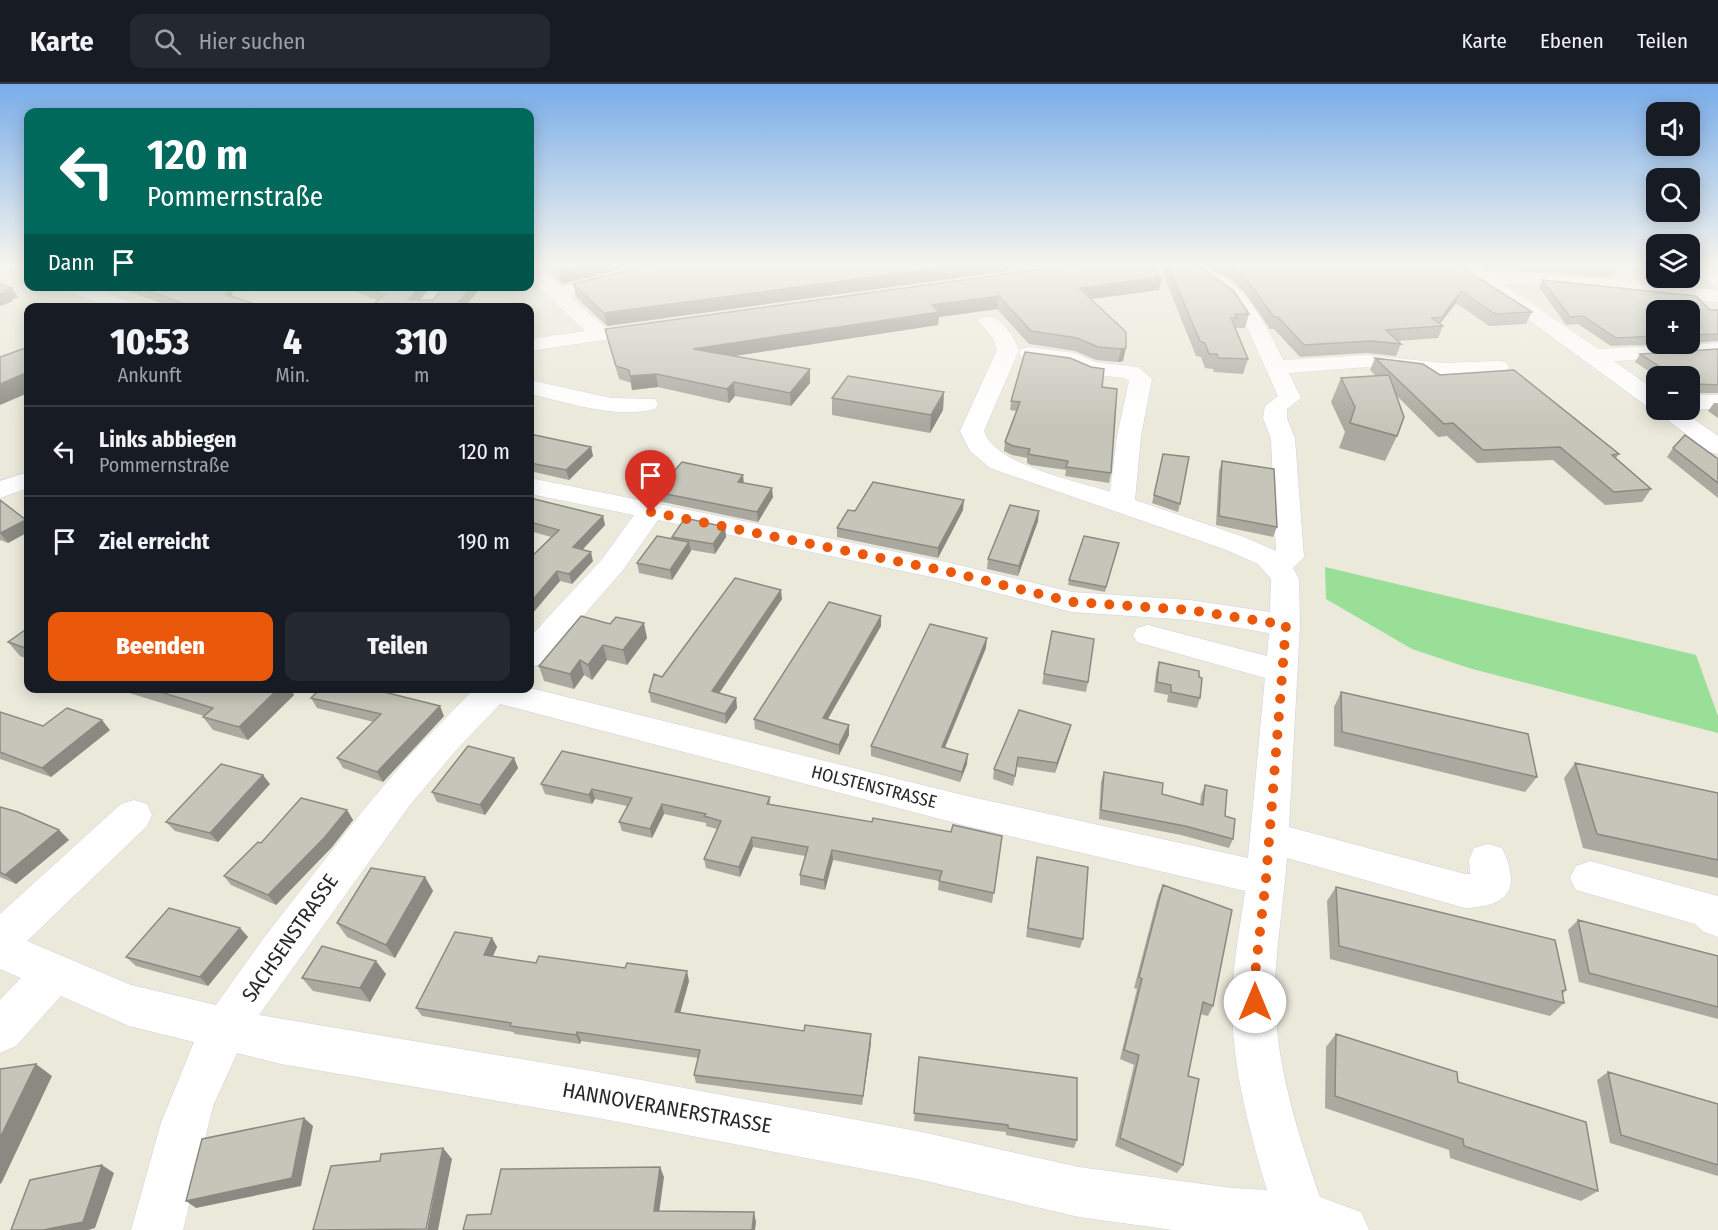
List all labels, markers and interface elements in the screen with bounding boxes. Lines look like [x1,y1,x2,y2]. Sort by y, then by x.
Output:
search box [130,14,550,68]
text: Karte [30,25,94,58]
icon: search [151,25,184,58]
text: Hier suchen [199,28,306,55]
text: Karte [1461,28,1507,54]
text: Ebenen [1540,28,1604,54]
text: Teilen [1637,28,1688,54]
map controls [1646,102,1700,420]
button: sound [1646,102,1700,156]
text: 120 m [147,130,248,180]
icon: left [48,132,126,210]
button: search [1646,168,1700,222]
text: Pommernstraße [147,181,323,213]
button: layers [1646,234,1700,288]
icon: arrive [107,246,140,279]
text: Dann [48,249,95,276]
button: + [1646,300,1700,354]
text: 10:53 [110,320,189,364]
text: 4 [283,320,302,364]
text: 310 [396,320,448,364]
text: Ankunft [118,363,182,387]
text: Min. [275,363,310,387]
text: m [414,363,429,387]
button: − [1646,366,1700,420]
text: Links abbiegen [99,426,237,453]
icon: left [48,435,81,468]
text: 120 m [458,438,510,465]
pin [625,450,676,512]
text: Pommernstraße [99,453,229,477]
icon: arrive [634,459,667,492]
icon: arrive [48,525,81,558]
text: Ziel erreicht [99,528,210,555]
text: 190 m [457,528,510,555]
button: Beenden [48,612,273,681]
button: Teilen [285,612,510,681]
street label: HOLSTENSTRASSE [809,761,939,813]
street label: SACHSENSTRASSE [236,869,344,1007]
position arrow [1223,970,1287,1034]
street label: HANNOVERANERSTRASSE [560,1077,774,1139]

